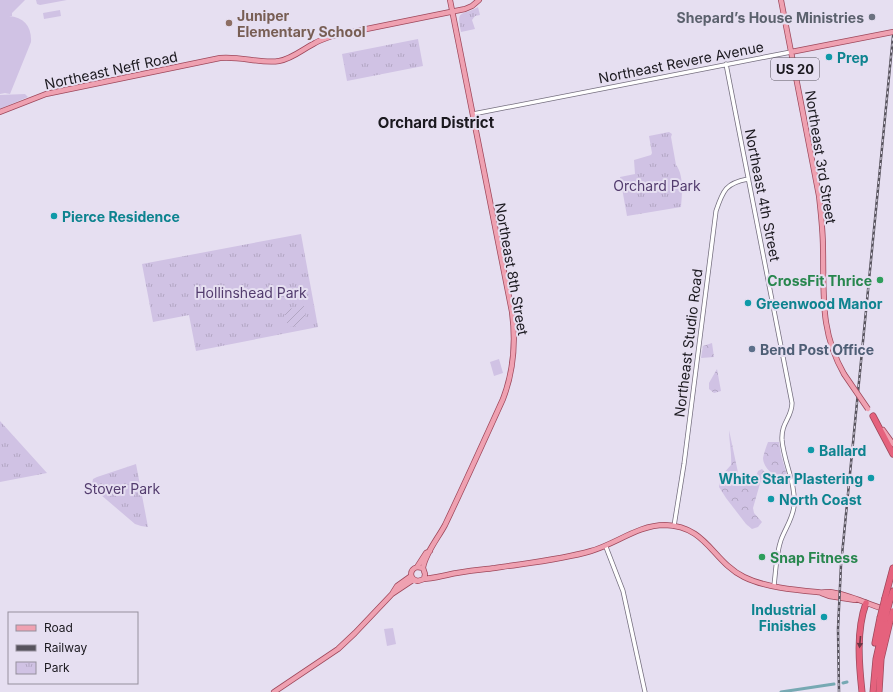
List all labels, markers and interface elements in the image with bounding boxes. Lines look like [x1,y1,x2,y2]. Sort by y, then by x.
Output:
place label: Juniper Elementary School [237,7,366,40]
place label: Shepard’s House Ministries [677,9,864,26]
marker: Shepard’s House Ministries [867,12,877,22]
marker: Juniper Elementary School [224,18,234,28]
street label: Northeast Revere Avenue [597,38,765,86]
street label: Northeast Neff Road [43,48,179,92]
place label: Prep [837,49,869,66]
marker: Prep [824,52,834,62]
road number: US 20 [771,58,819,80]
street label: Northeast 3rd Street [802,89,840,225]
district label: Orchard District [378,113,495,132]
street label: Northeast 4th Street [742,127,784,263]
park label: Orchard Park [613,177,701,194]
street label: Northeast 8th Street [492,201,532,337]
place label: Pierce Residence [62,208,180,225]
marker: Pierce Residence [49,211,59,221]
street label: Northeast Studio Road [670,268,706,418]
place label: CrossFit Thrice [767,272,872,289]
marker: CrossFit Thrice [875,275,885,285]
park label: Hollinshead Park [195,284,307,301]
place label: Greenwood Manor [756,295,883,312]
marker: Greenwood Manor [743,298,753,308]
place label: Bend Post Office [760,341,874,358]
marker: Bend Post Office [747,344,757,354]
place label: Ballard [819,442,866,459]
marker: Ballard [806,445,816,455]
place label: White Star Plastering [718,470,863,487]
marker: White Star Plastering [866,473,876,483]
park label: Stover Park [84,480,161,497]
place label: North Coast [779,491,862,508]
marker: North Coast [766,494,776,504]
place label: Snap Fitness [770,549,858,566]
marker: Snap Fitness [757,552,767,562]
place label: Industrial Finishes [751,601,816,634]
legend [8,612,138,684]
marker: Industrial Finishes [819,612,829,622]
text: Road [44,620,73,635]
one-way arrow [857,636,864,648]
text: Railway [44,640,88,655]
text: Park [44,660,70,675]

